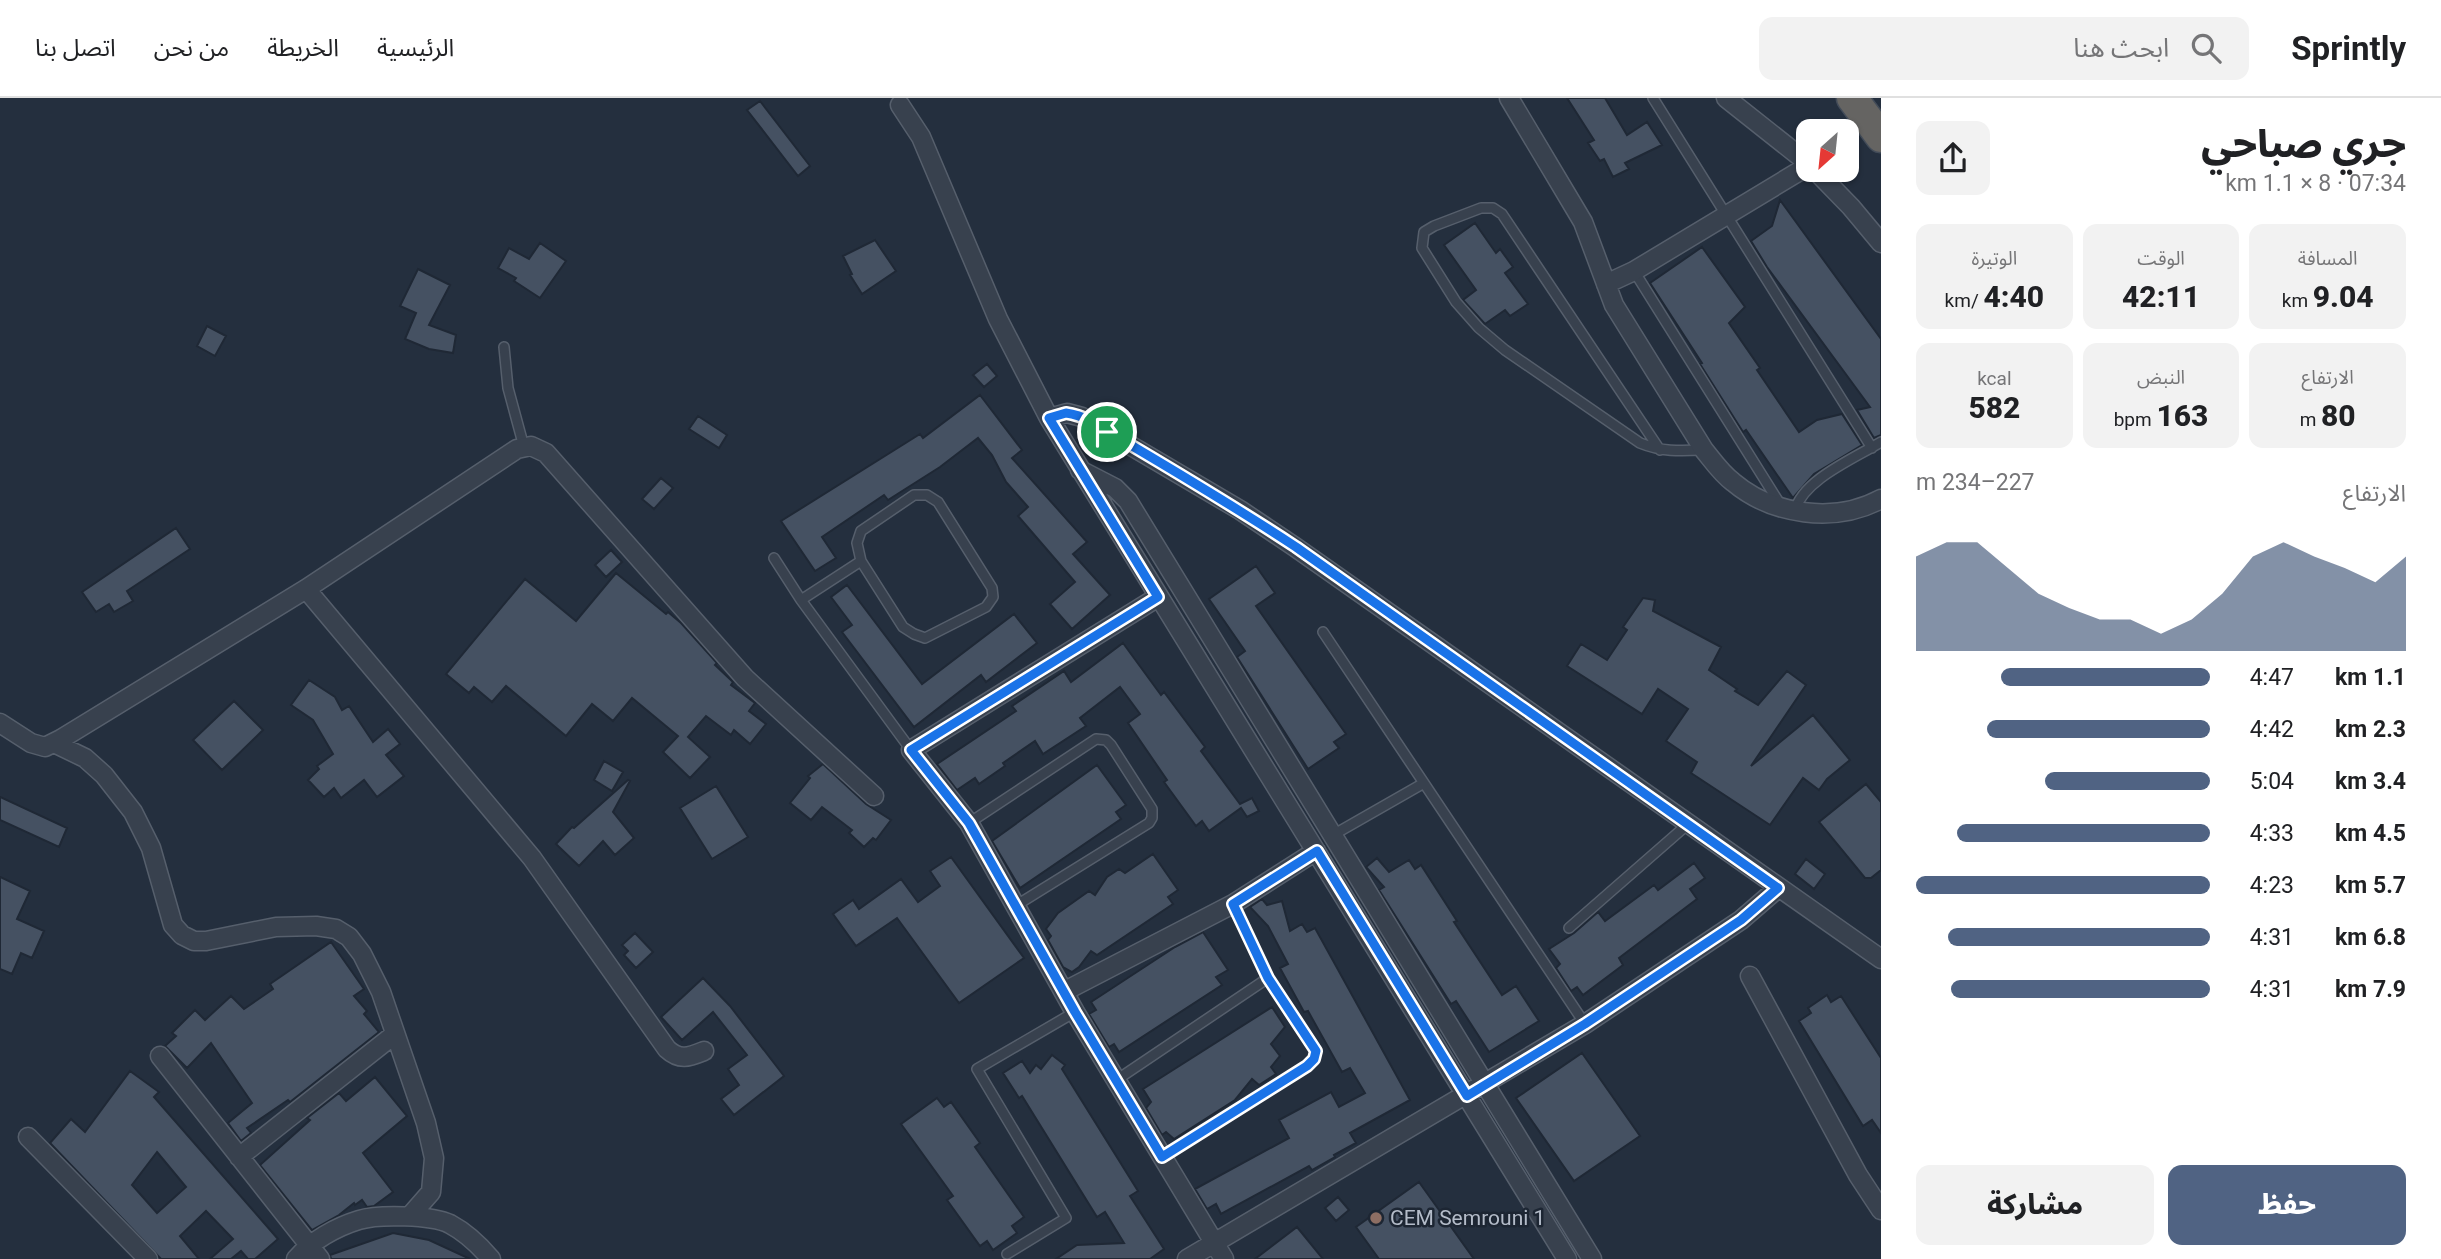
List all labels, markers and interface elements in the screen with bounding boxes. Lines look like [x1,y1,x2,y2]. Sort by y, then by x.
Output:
search box [1759,17,2249,80]
icon: search [2187,29,2225,67]
text: Sprintly [2291,29,2406,68]
text: ابحث هنا [2073,33,2169,63]
text: اتصل بنا [35,34,116,62]
text: من نحن [154,34,229,62]
text: الخريطة [267,34,339,62]
text: الرئيسية [377,34,454,62]
north arrow [1796,119,1858,182]
map controls [1796,119,1859,182]
button: share [1916,121,1990,195]
text: جري صباحي [2201,122,2406,166]
text: 07:34 · 8 × 1.1 km [2225,170,2406,197]
text: الوتيرة [1972,247,2017,270]
text: الوقت [2137,247,2185,270]
text: المسافة [2298,247,2358,270]
text: 4:40 [1983,279,2044,314]
text: 42:11 [2122,279,2200,314]
text: 9.04 [2313,279,2374,314]
text: /km [1945,289,1983,312]
text: km [2282,289,2313,312]
text: النبض [2137,366,2185,389]
text: الارتفاع [2302,366,2354,389]
text: kcal [1977,367,2012,390]
text: 582 [1968,390,2020,425]
text: 163 [2156,398,2208,433]
text: 80 [2321,398,2356,433]
pin [1077,402,1137,462]
text: bpm [2114,408,2156,431]
text: m [2300,408,2321,431]
icon: arrive [1088,413,1126,451]
text: 227–234 m [1916,469,2035,496]
text: الارتفاع [2343,480,2406,507]
text: 4:47 [2250,664,2294,691]
text: 1.1 km [2335,664,2406,691]
text: 4:42 [2250,716,2294,743]
text: 2.3 km [2335,716,2406,743]
text: 5:04 [2250,768,2294,795]
text: 3.4 km [2335,768,2406,795]
text: 4:33 [2250,820,2294,847]
text: 4.5 km [2335,820,2406,847]
text: 4:23 [2250,872,2294,899]
text: 5.7 km [2335,872,2406,899]
text: 4:31 [2250,924,2294,951]
text: 6.8 km [2335,924,2406,951]
text: 4:31 [2250,976,2294,1003]
text: 7.9 km [2335,976,2406,1003]
button: مشاركة [1916,1165,2154,1245]
button: حفظ [2168,1165,2406,1245]
place label: CEM Semrouni 1 [1390,1206,1545,1230]
marker: CEM Semrouni 1 [1368,1210,1384,1226]

